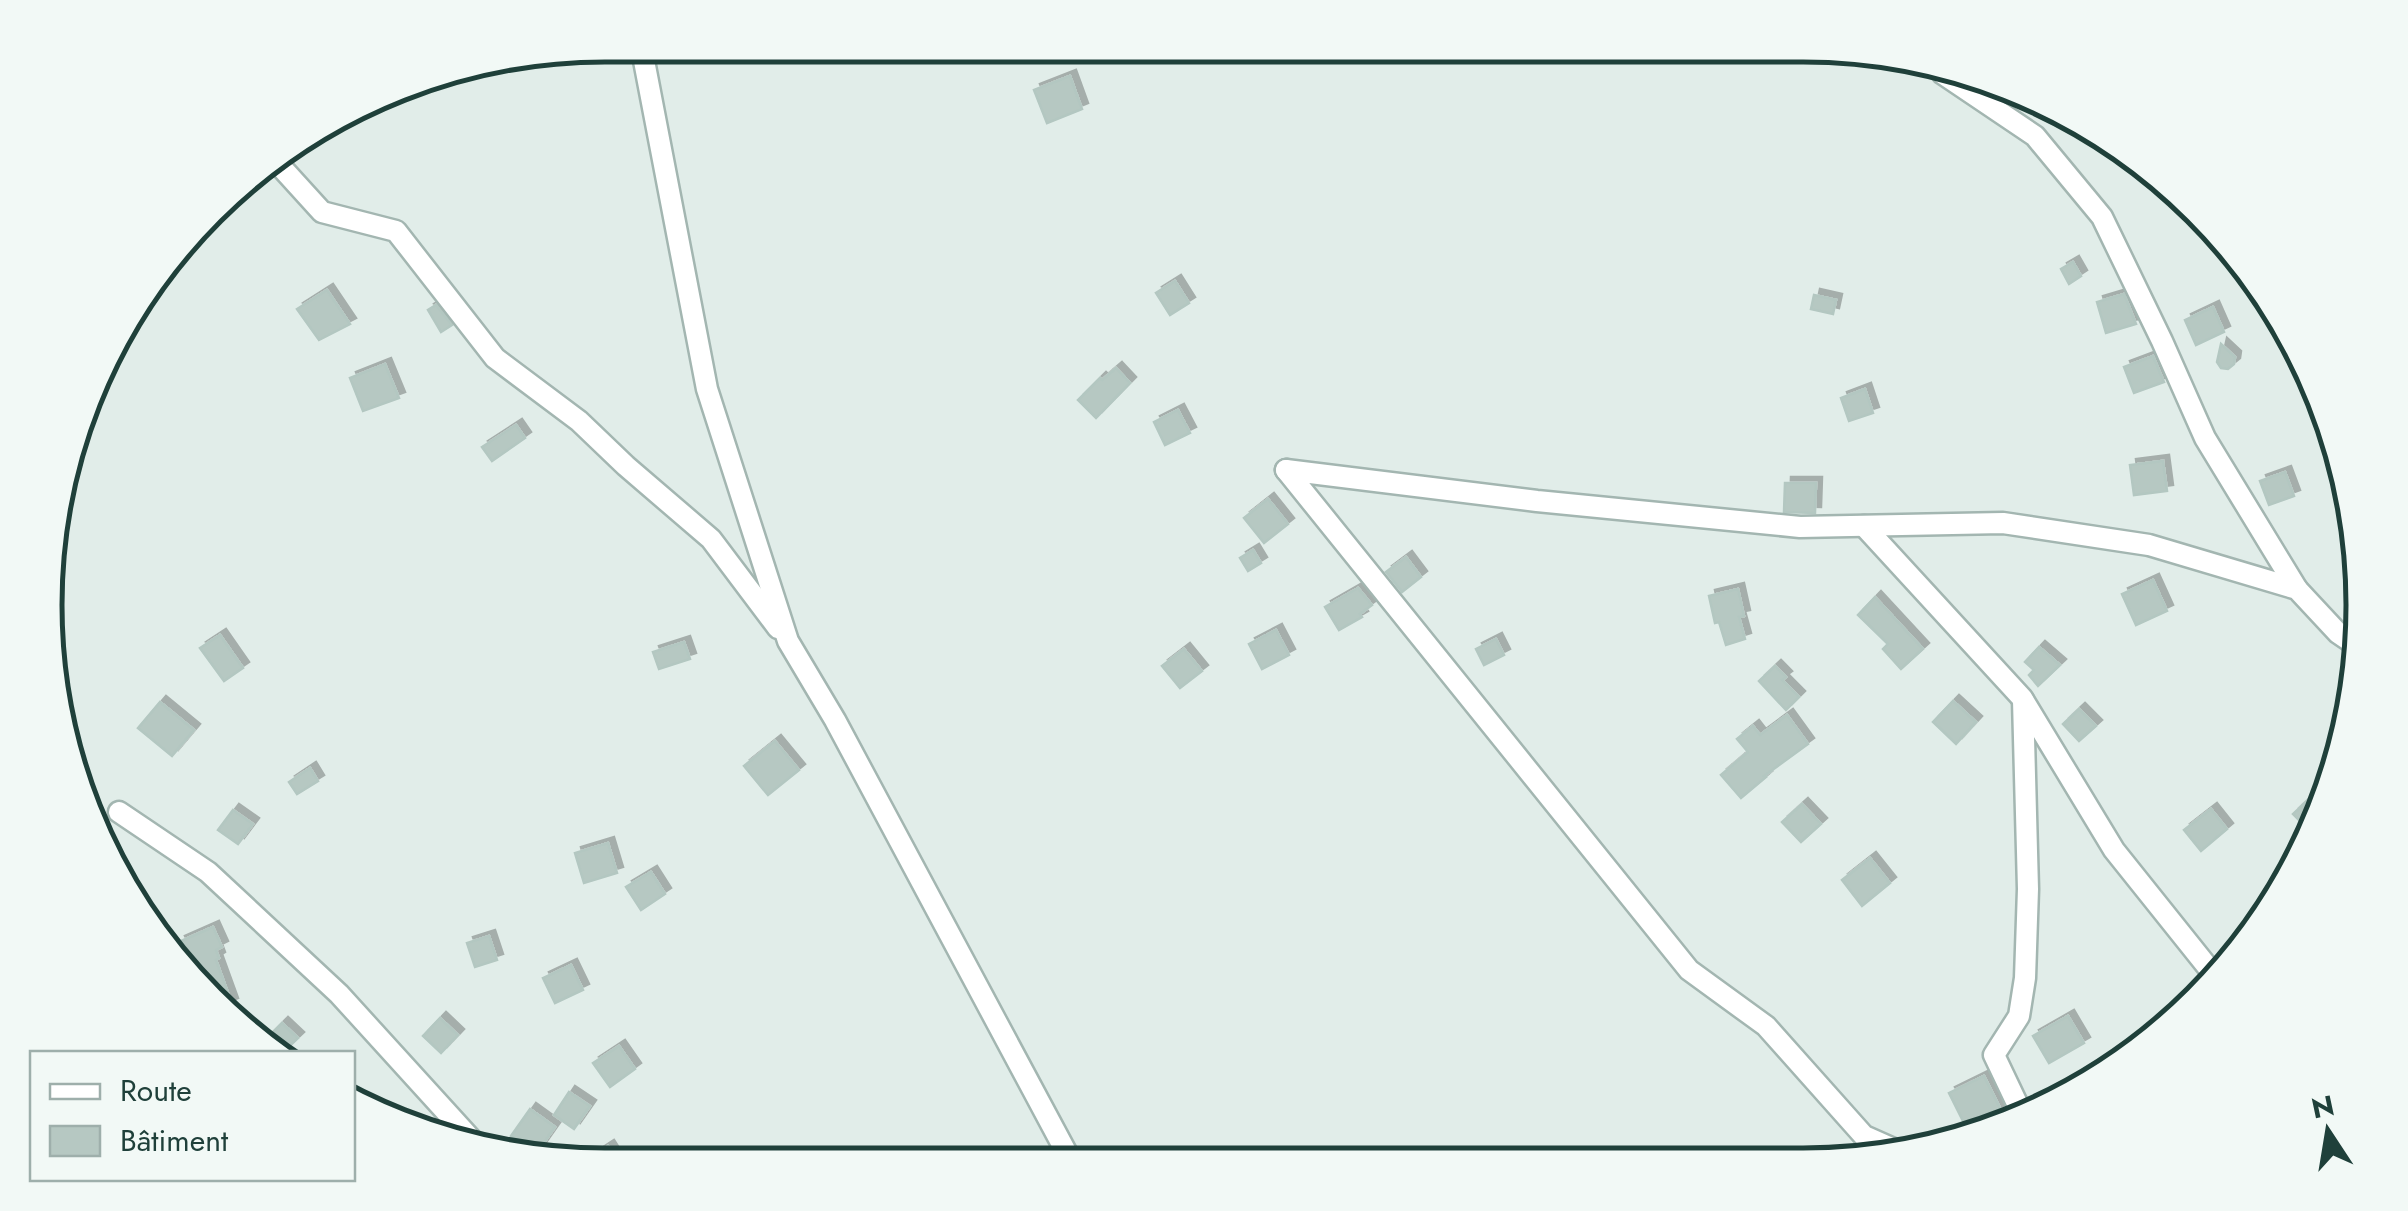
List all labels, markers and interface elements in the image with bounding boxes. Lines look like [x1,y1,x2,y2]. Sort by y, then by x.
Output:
legend [30,1051,355,1181]
text: Route [120,1069,192,1112]
north arrow [2278,1081,2378,1181]
text: N [2308,1085,2338,1129]
text: Bâtiment [120,1119,229,1162]

